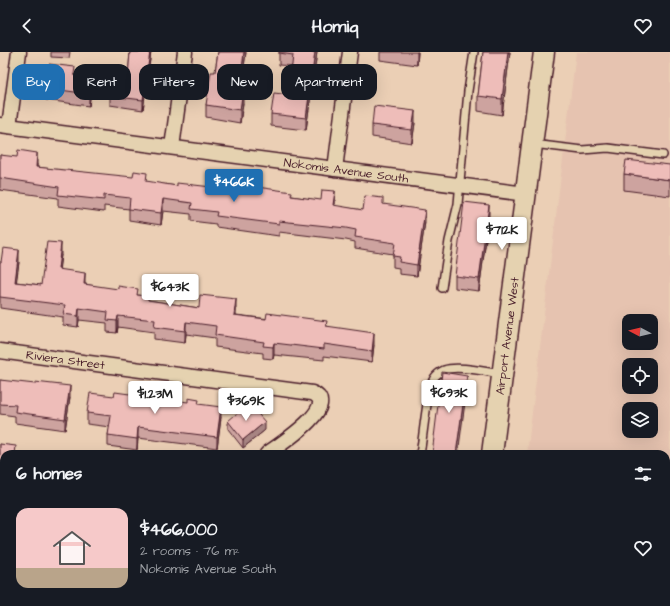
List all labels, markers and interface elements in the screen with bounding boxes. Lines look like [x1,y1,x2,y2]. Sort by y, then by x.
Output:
text: Homiq [311,14,359,39]
icon: back [16,15,38,37]
icon: heart [632,15,654,37]
chip: Buy [12,64,65,100]
chip: Rent [73,64,131,100]
chip: Filters [139,64,209,100]
chip: New [217,64,273,100]
chip: Apartment [281,64,377,100]
street label: Nokomis Avenue South [283,154,409,187]
pin: $466K [206,169,262,203]
text: $466K [214,173,254,191]
pin: $712K [474,217,530,251]
text: $712K [486,221,518,239]
pin: $643K [142,274,198,308]
street label: Airport Avenue West [491,276,523,396]
text: $643K [151,278,189,296]
north arrow [622,314,658,350]
map controls [622,314,658,438]
street label: Riviera Street [25,346,106,374]
button: locate [622,358,658,394]
pin: $693K [421,380,477,414]
pin: $1.23M [122,381,188,415]
text: $693K [430,384,468,402]
text: $1.23M [137,385,173,403]
pin: $369K [218,388,274,422]
text: $369K [227,392,265,410]
button: layers [622,402,658,438]
text: 6 homes [16,462,82,486]
icon: filters [632,463,654,485]
text: $466,000 [140,518,218,542]
icon: home [48,524,96,572]
icon: heart [632,537,654,559]
text: 2 rooms · 76 m² [140,542,240,560]
text: Nokomis Avenue South [140,560,276,578]

